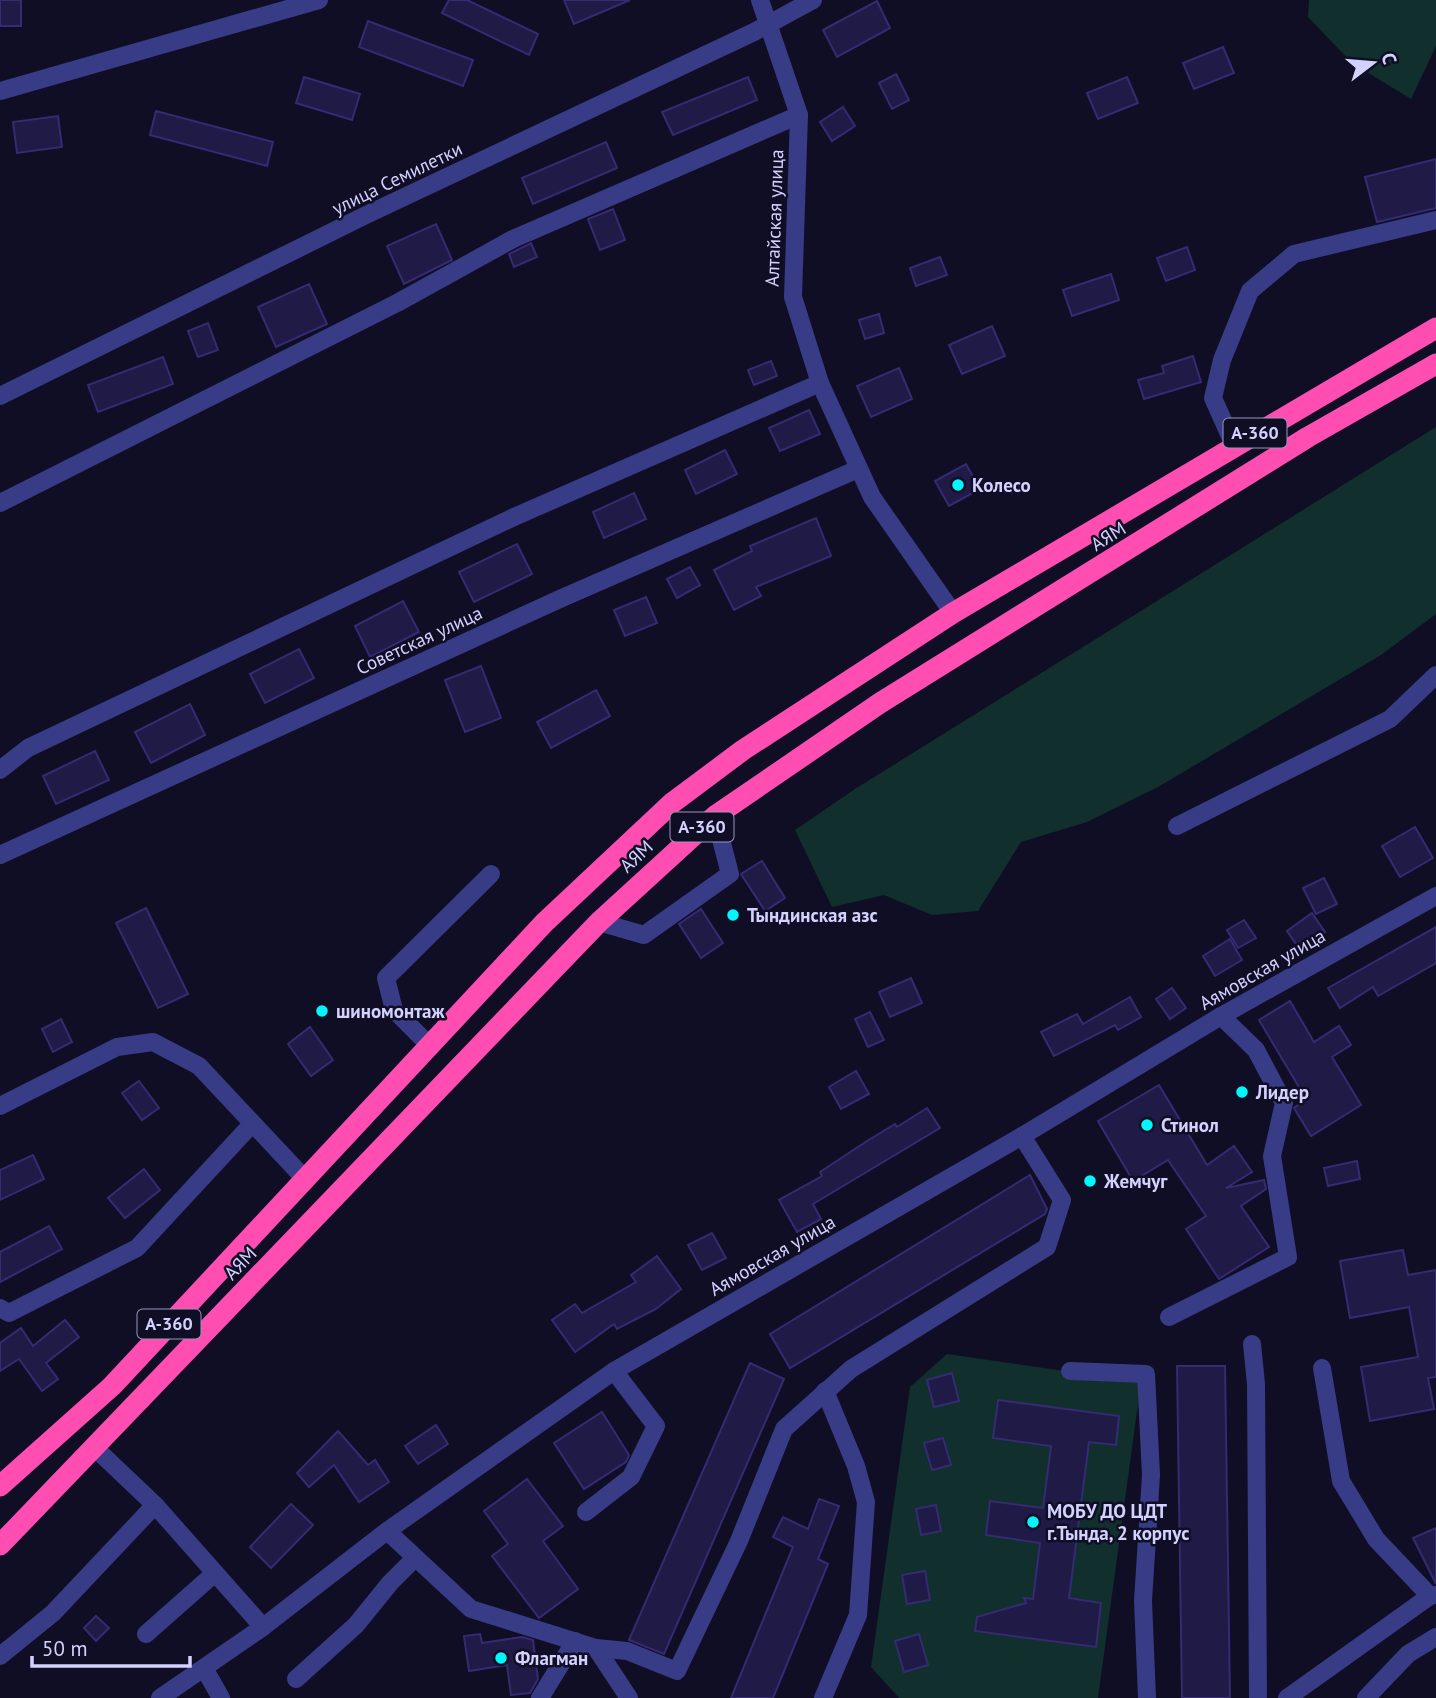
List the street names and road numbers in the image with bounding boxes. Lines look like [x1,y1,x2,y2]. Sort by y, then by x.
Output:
street label: улица Семилетки [328,136,466,220]
street label: Алтайская улица [760,149,788,287]
road number: А-360 [1224,418,1286,447]
street label: АЯМ [1086,516,1130,556]
street label: Советская улица [352,600,486,680]
road number: А-360 [670,812,734,842]
street label: АЯМ [614,835,658,877]
street label: Аямовская улица [1195,923,1329,1015]
street label: Аямовская улица [705,1209,839,1301]
street label: АЯМ [219,1241,261,1285]
road number: А-360 [138,1310,200,1338]

